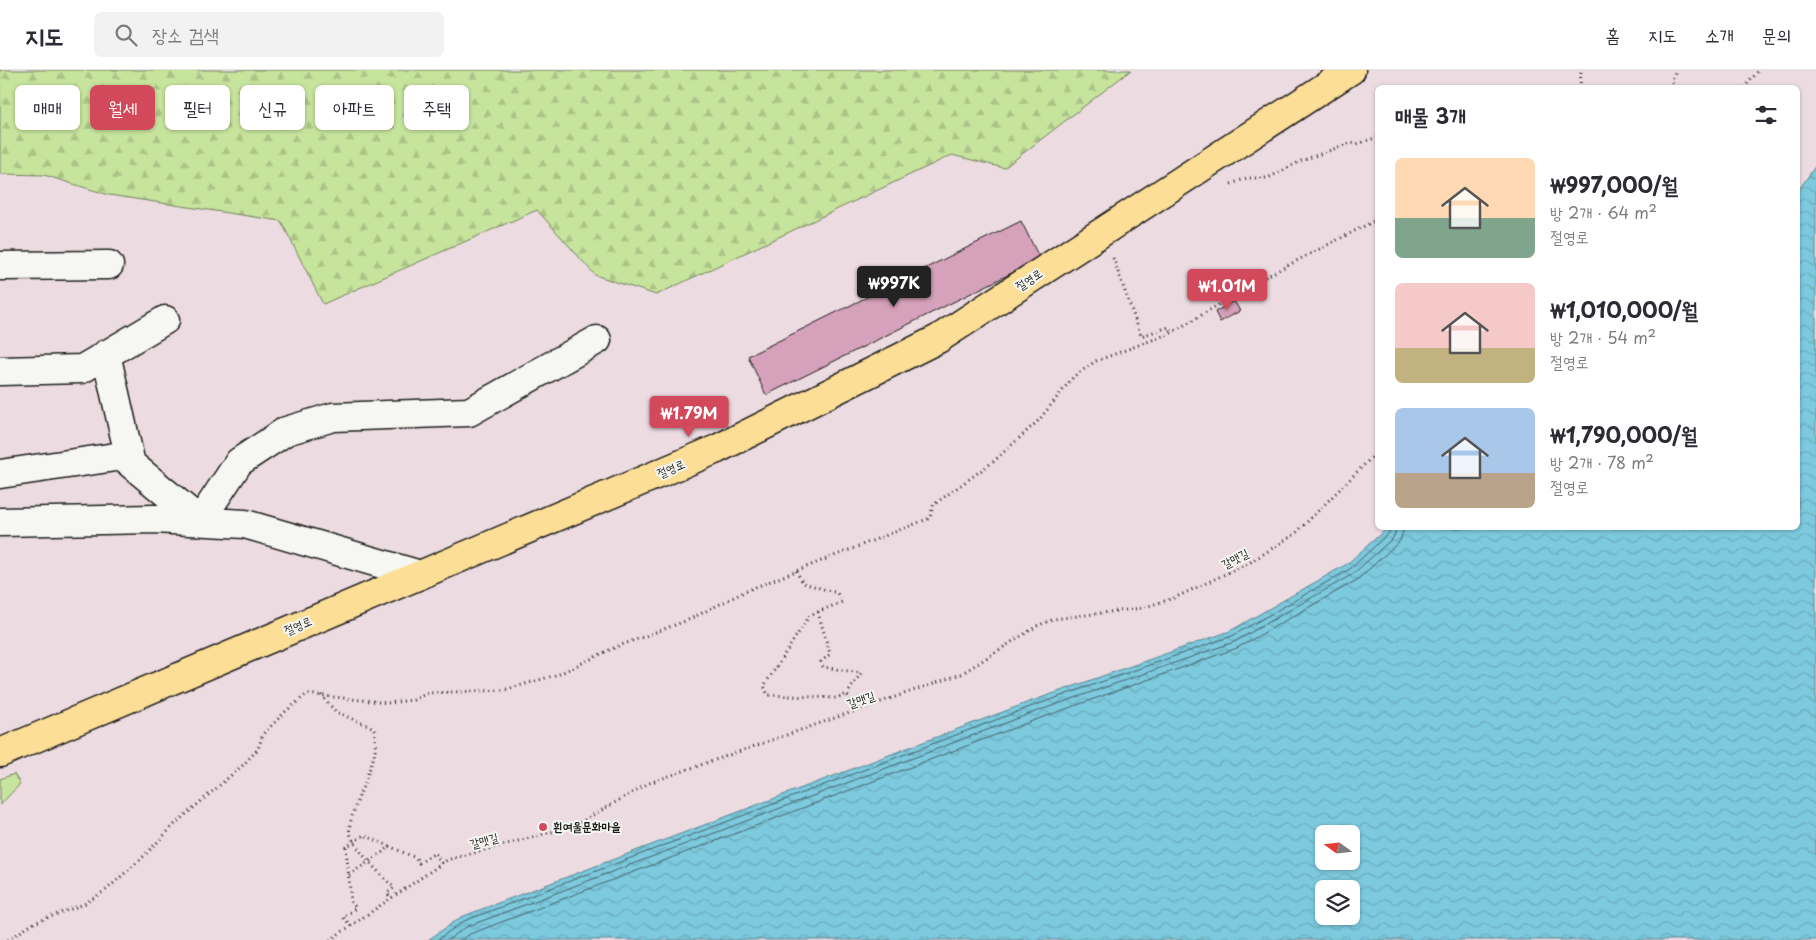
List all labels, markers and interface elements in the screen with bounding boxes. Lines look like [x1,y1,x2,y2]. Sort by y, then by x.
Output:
search box [94,12,444,57]
text: 지도 [25,17,64,53]
text: 장소 검색 [152,20,219,48]
icon: search [112,21,140,49]
text: 홈 [1606,21,1620,48]
text: 지도 [1648,21,1677,48]
text: 소개 [1705,21,1734,48]
text: 문의 [1762,21,1791,48]
chip: 매매 [15,85,80,130]
chip: 월세 [90,85,155,130]
chip: 필터 [165,85,230,130]
chip: 신규 [240,85,305,130]
chip: 아파트 [315,85,394,130]
chip: 주택 [404,85,469,130]
text: 매물 3개 [1395,99,1466,131]
icon: filters [1752,101,1780,129]
text: ₩997,000/월 [1550,168,1678,200]
icon: home [1435,178,1495,238]
text: 방 2개 · 64 m² [1550,200,1657,224]
text: 절영로 [1550,224,1589,248]
street label: 절영로 [1011,264,1046,295]
pin: ₩997K [859,266,929,308]
pin: ₩1.01M [1186,268,1268,311]
text: ₩997K [868,270,920,294]
text: ₩1.01M [1198,273,1256,297]
text: ₩1,010,000/월 [1550,293,1698,325]
icon: home [1435,303,1495,363]
text: 방 2개 · 54 m² [1550,325,1656,349]
text: 절영로 [1550,349,1589,373]
pin: ₩1.79M [648,396,730,438]
text: ₩1.79M [661,400,717,424]
text: ₩1,790,000/월 [1550,418,1698,450]
icon: home [1435,428,1495,488]
text: 방 2개 · 78 m² [1550,450,1654,474]
street label: 절영로 [654,454,687,482]
text: 절영로 [1550,474,1589,498]
street label: 갈맷길 [1218,543,1252,573]
street label: 절영로 [281,611,314,639]
street label: 갈맷길 [844,686,878,712]
place label: 흰여울문화마을 [553,817,621,835]
marker: 흰여울문화마을 [537,821,549,833]
north arrow [1315,825,1360,870]
map controls [1315,825,1360,925]
street label: 갈맷길 [467,828,500,852]
button: layers [1315,880,1360,925]

